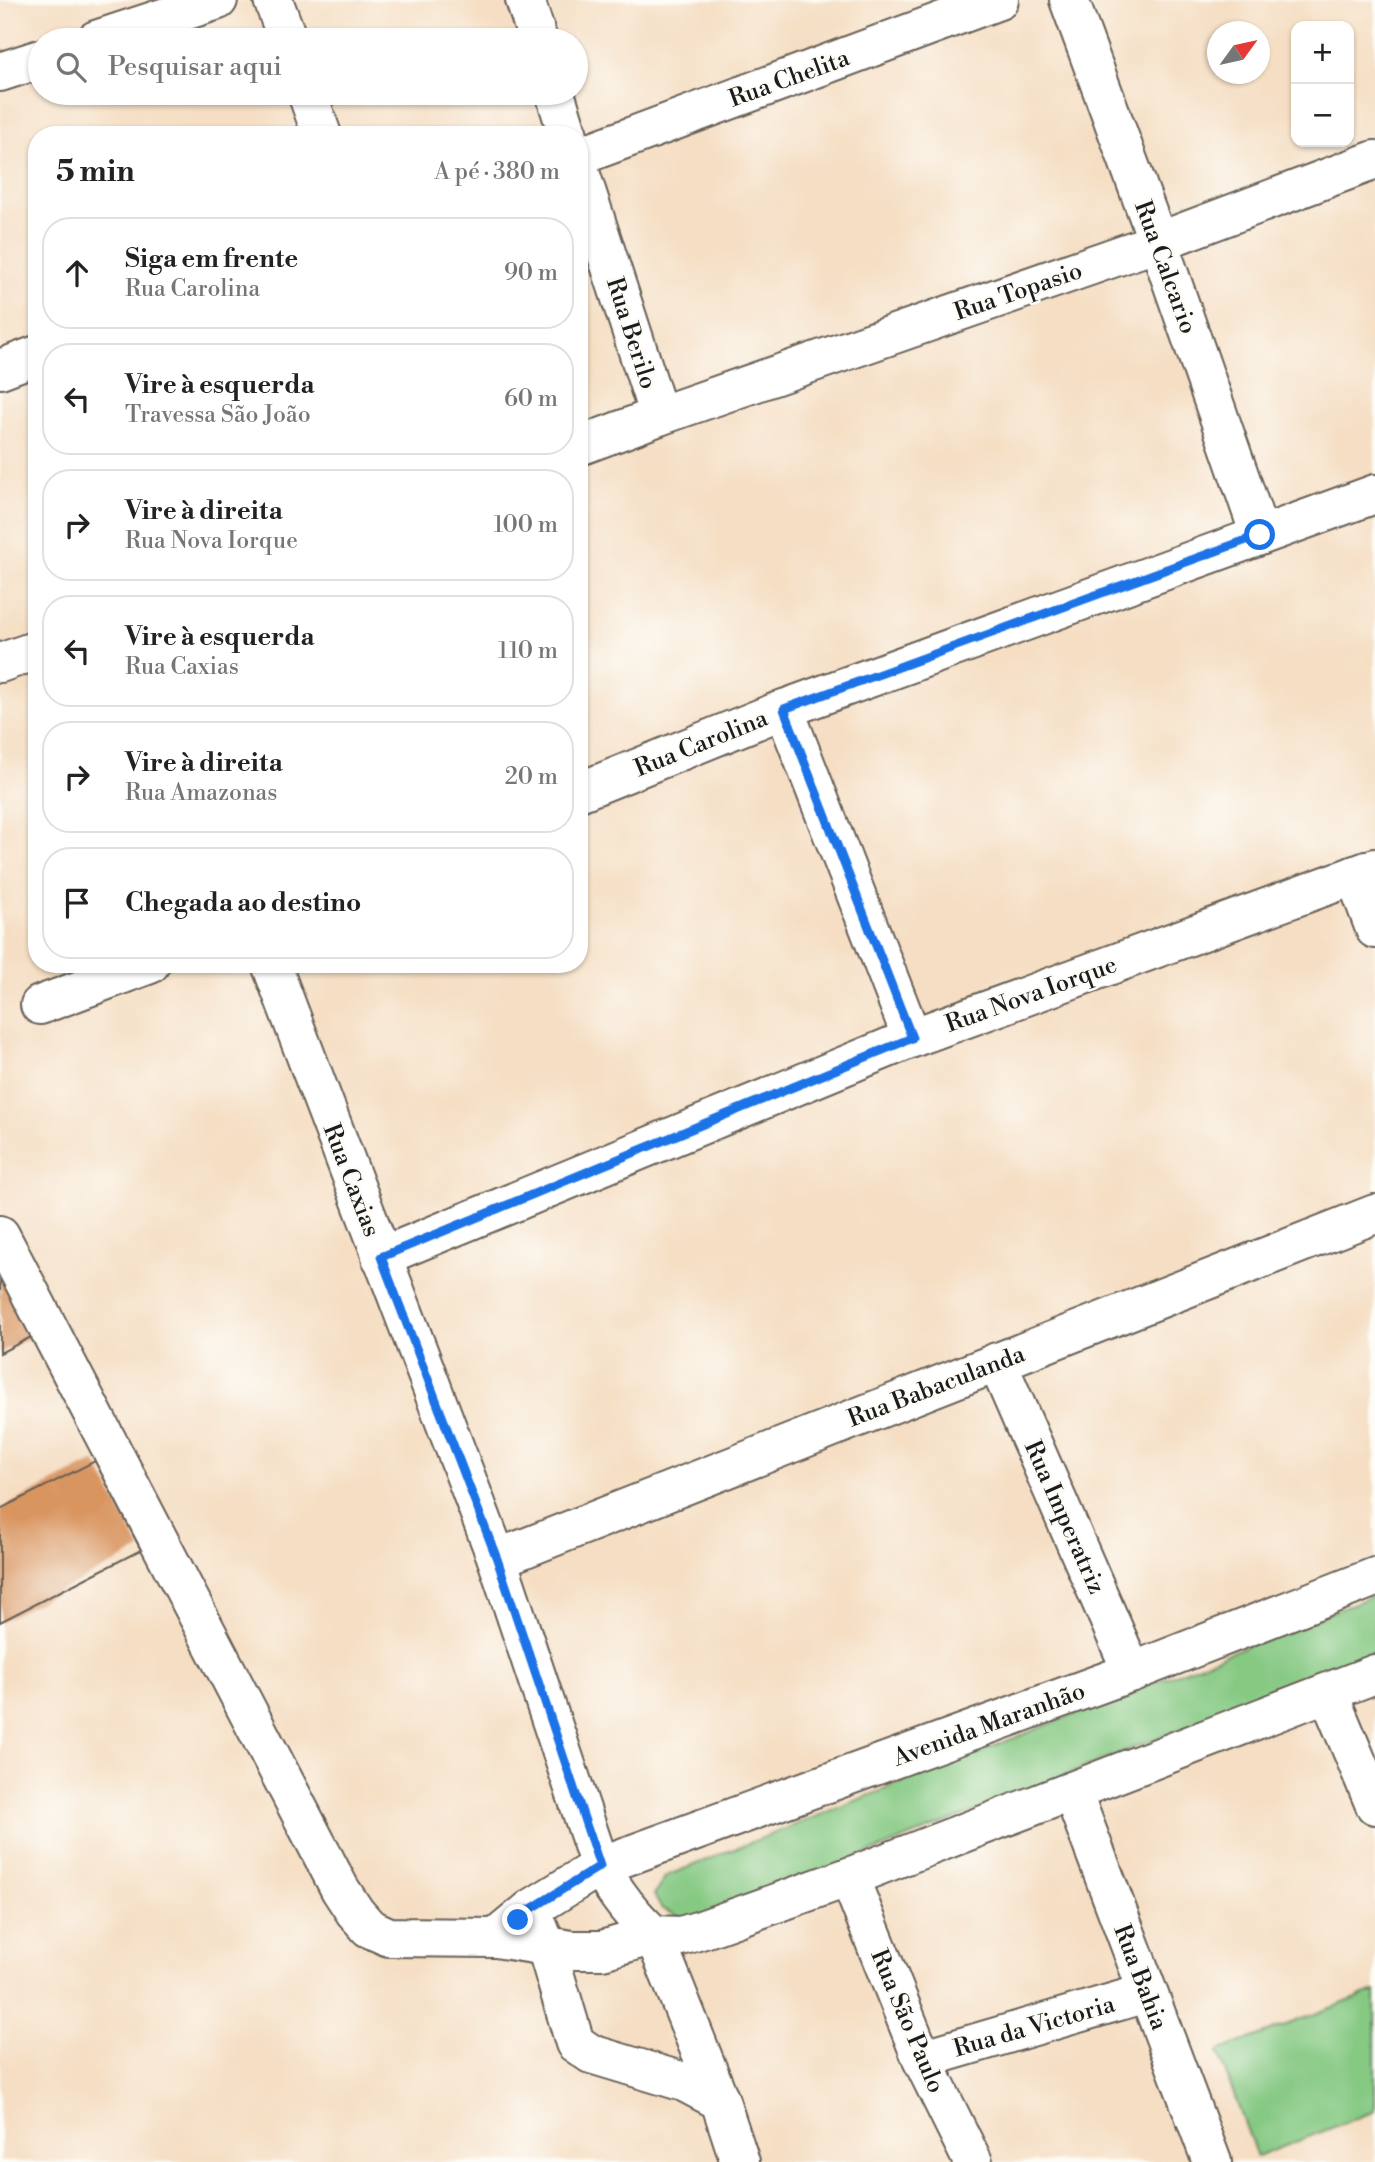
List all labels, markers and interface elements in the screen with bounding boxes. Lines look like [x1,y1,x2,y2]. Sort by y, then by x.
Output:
north arrow [1207,21,1270,84]
map controls [1291,21,1354,147]
button: + [1291,21,1354,84]
search box [28,28,588,105]
street label: Rua Chelita [725,43,854,115]
icon: search [52,48,90,86]
text: Pesquisar aqui [108,51,282,83]
button: − [1291,84,1354,147]
text: 5 min [56,153,135,191]
text: A pé · 380 m [434,158,560,186]
street label: Rua Calcario [1127,197,1203,338]
text: Siga em frente [125,243,298,275]
icon: ahead [58,254,96,292]
street label: Rua Topasio [950,256,1086,328]
text: 90 m [504,259,558,287]
street label: Rua Berilo [599,274,663,393]
text: Rua Carolina [125,275,260,303]
text: Vire à esquerda [125,369,315,401]
icon: left [58,380,96,418]
text: 60 m [504,385,558,413]
text: Travessa São João [125,401,311,429]
text: Vire à direita [125,495,283,527]
icon: right [58,506,96,544]
text: 100 m [493,511,558,539]
route start [1244,519,1275,550]
text: Rua Nova Iorque [125,527,298,555]
text: Vire à esquerda [125,621,315,653]
icon: left [58,632,96,670]
text: 110 m [498,637,558,665]
text: Rua Caxias [125,653,239,681]
street label: Rua Carolina [630,703,773,784]
text: Vire à direita [125,747,283,779]
icon: right [58,758,96,796]
text: 20 m [505,763,558,791]
text: Rua Amazonas [125,779,277,807]
icon: arrive [58,884,96,922]
text: Chegada ao destino [125,887,361,919]
street label: Rua Nova Iorque [942,950,1121,1040]
street label: Rua Caxias [316,1120,386,1241]
street label: Rua Babaculanda [844,1339,1030,1435]
street label: Rua Imperatriz [1017,1436,1111,1599]
street label: Avenida Maranhão [888,1676,1089,1774]
route end [502,1904,533,1935]
street label: Rua Bahia [1106,1920,1174,2035]
street label: Rua São Paulo [863,1945,951,2098]
street label: Rua da Victoria [950,1989,1119,2064]

